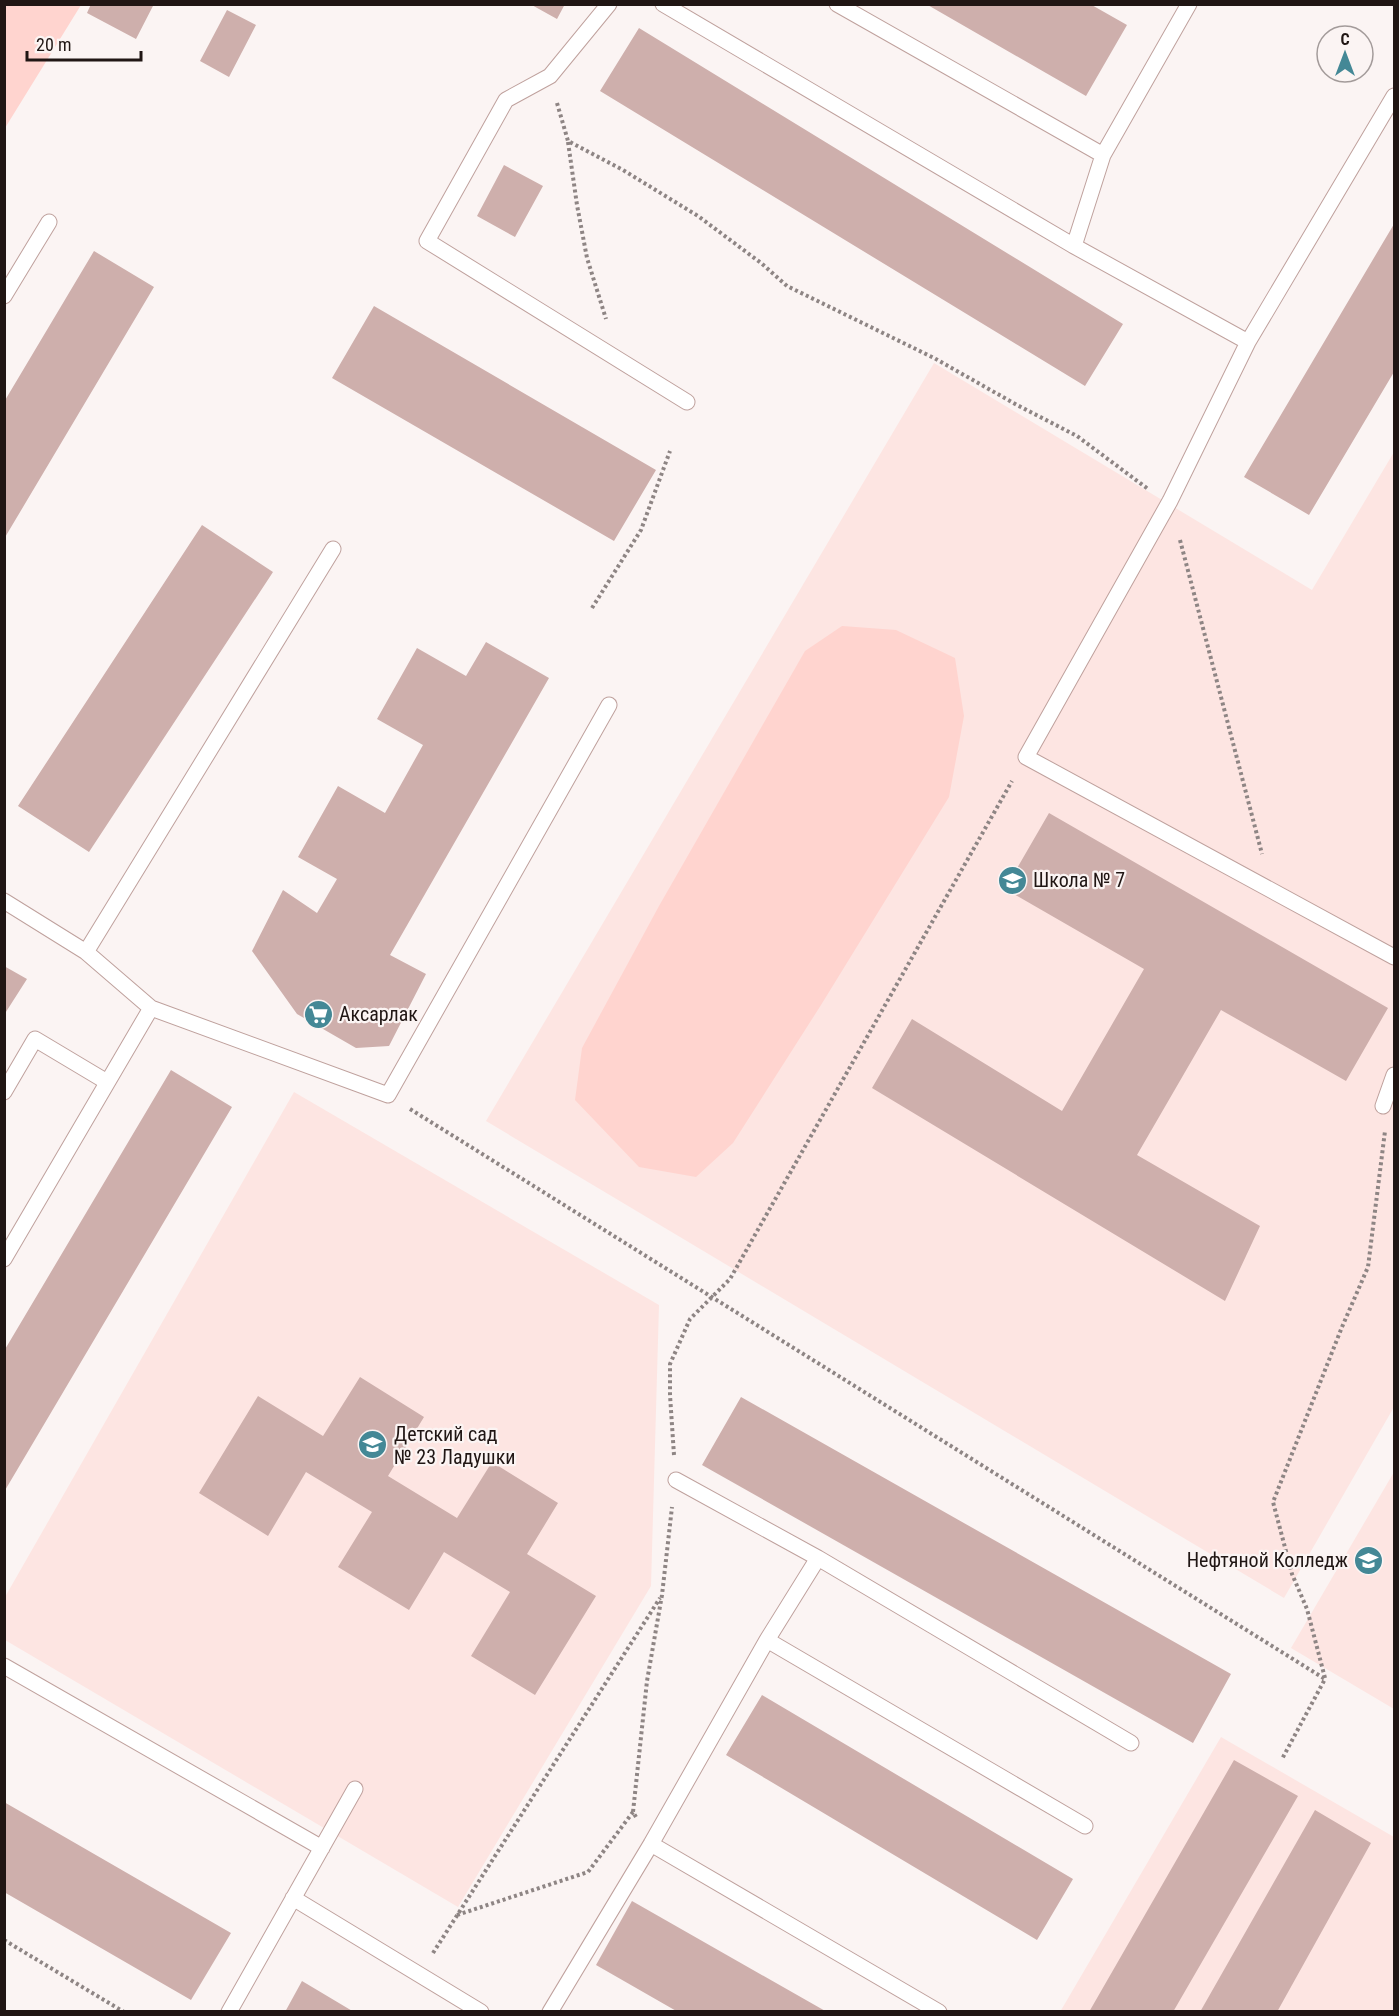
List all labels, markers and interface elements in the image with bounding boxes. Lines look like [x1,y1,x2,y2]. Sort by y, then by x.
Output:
scale bar [27,24,141,62]
north arrow [1315,24,1375,84]
text: С [1340,30,1350,49]
text: 20 m [36,34,71,55]
school or university icon: Школа № 7 [996,864,1028,896]
place label: Школа № 7 [1033,868,1125,892]
supermarket icon: Аксарлак [302,998,334,1030]
place label: Аксарлак [339,1002,418,1026]
place label: Детский сад № 23 Ладушки [394,1422,515,1469]
school or university icon: Детский сад № 23 Ладушки [357,1429,389,1461]
school or university icon: Нефтяной Колледж [1353,1544,1385,1576]
place label: Нефтяной Колледж [1187,1548,1348,1572]

